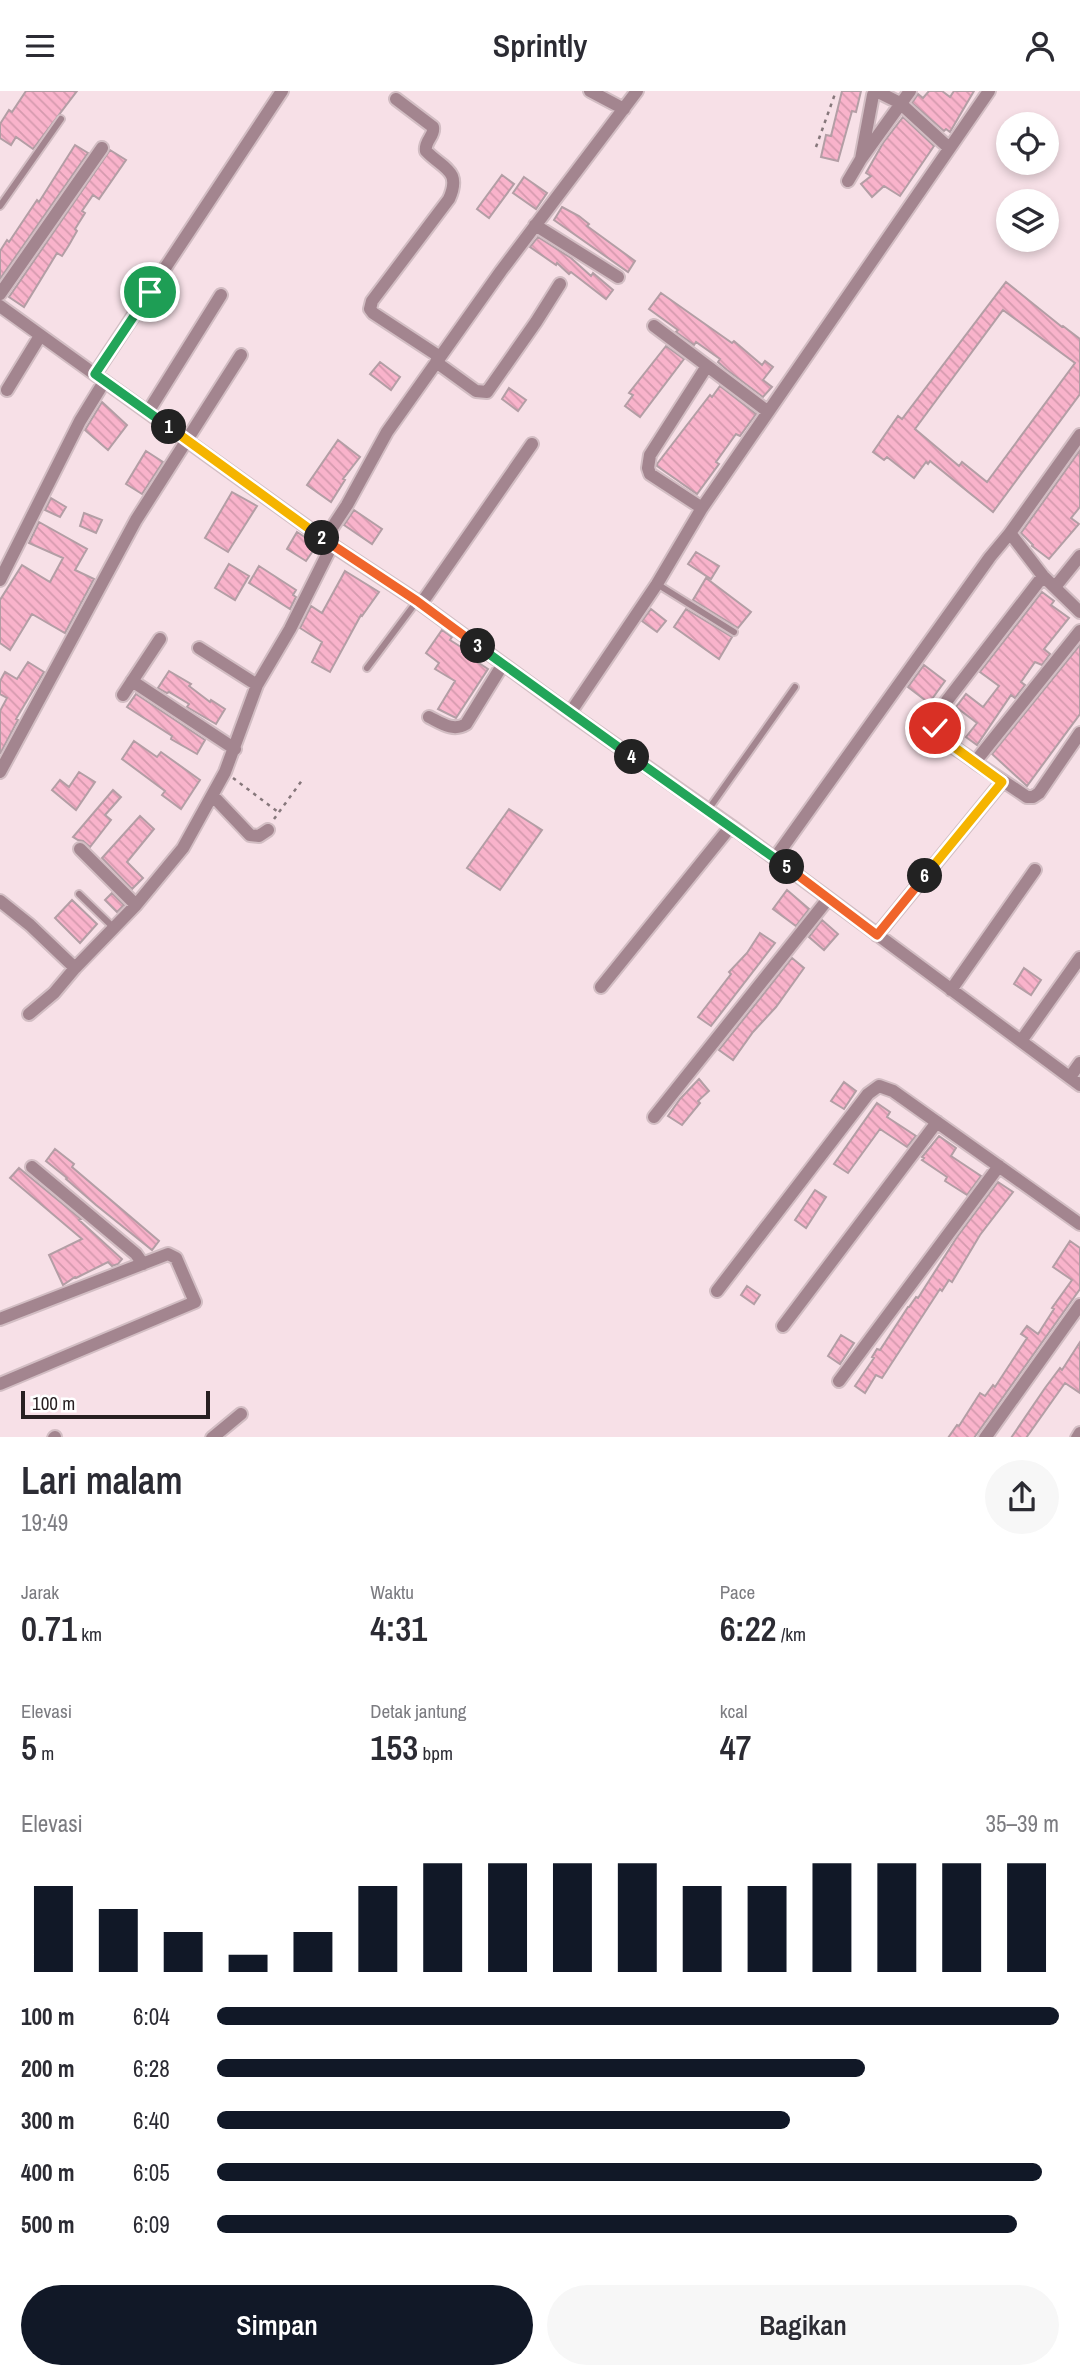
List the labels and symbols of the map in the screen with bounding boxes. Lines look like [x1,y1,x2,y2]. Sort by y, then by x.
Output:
pin [120,262,180,322]
pin: 1 [152,409,186,445]
pin: 2 [304,521,340,555]
pin: 3 [461,629,496,663]
pin [905,698,965,758]
pin: 4 [614,739,650,775]
pin: 5 [770,849,804,885]
pin: 6 [908,859,942,893]
scale bar [21,1388,210,1420]

